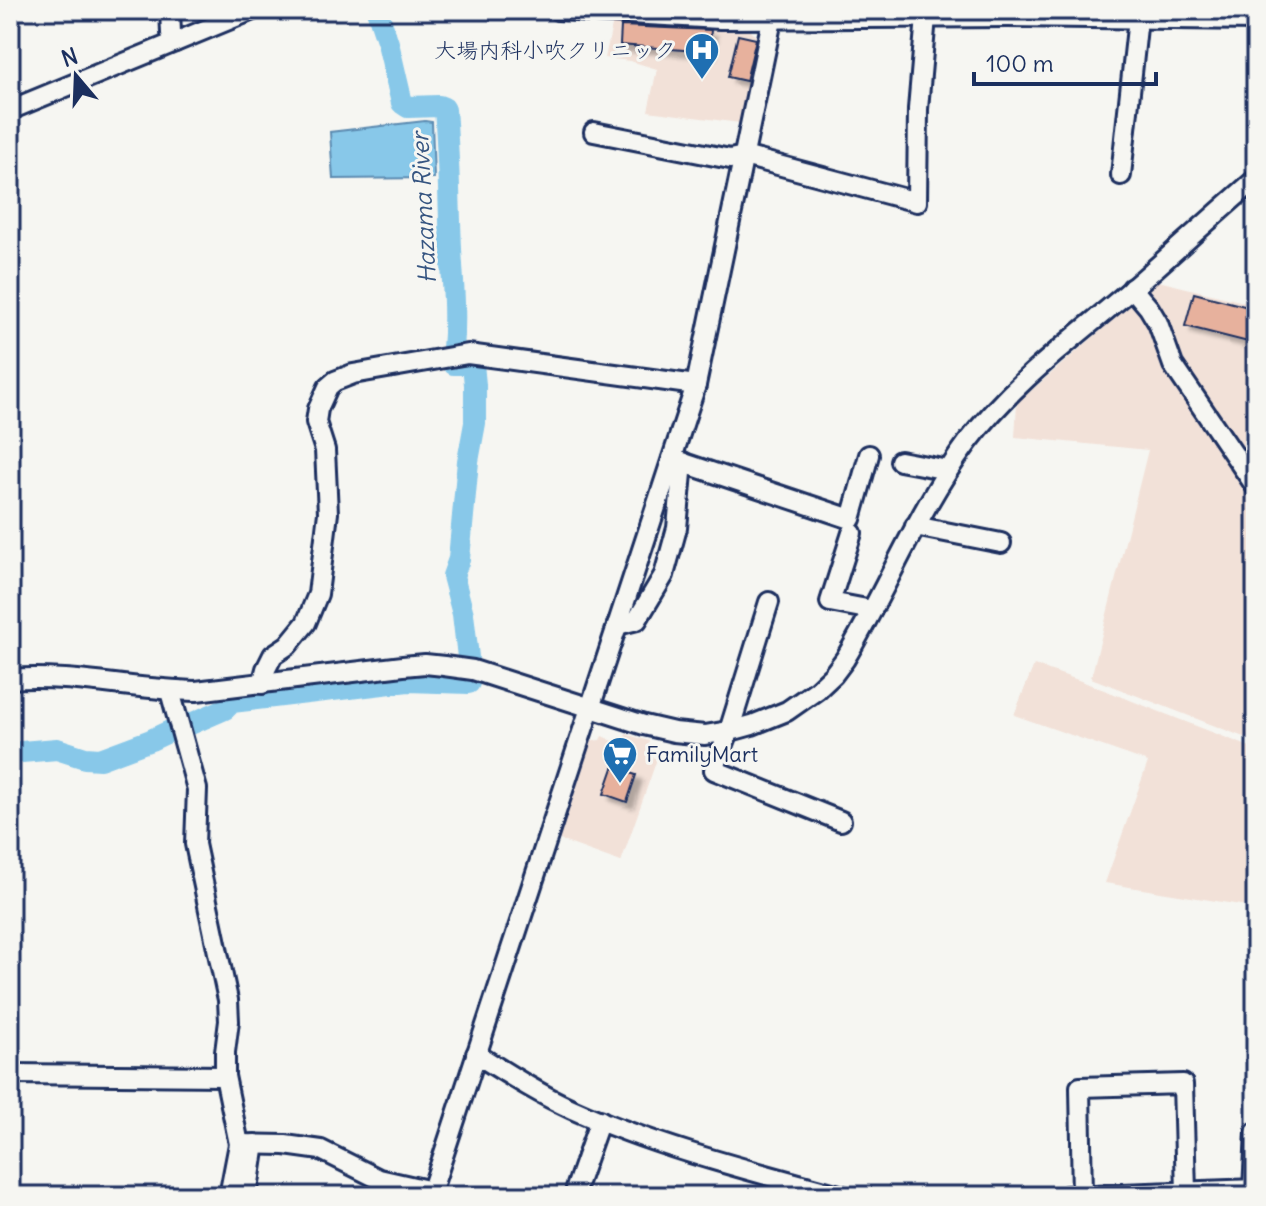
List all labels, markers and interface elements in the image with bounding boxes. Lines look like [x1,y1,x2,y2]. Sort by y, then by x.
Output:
hospital icon: 大場内科小吹クリニック [683,31,721,81]
north arrow [36,36,116,116]
place label: 大場内科小吹クリニック [434,36,676,64]
scale bar [974,36,1156,86]
text: N [58,41,81,73]
text: 100 m [986,48,1054,78]
water label: Hazama River [404,128,442,284]
supermarket icon: FamilyMart [601,735,639,785]
place label: FamilyMart [646,740,758,768]

